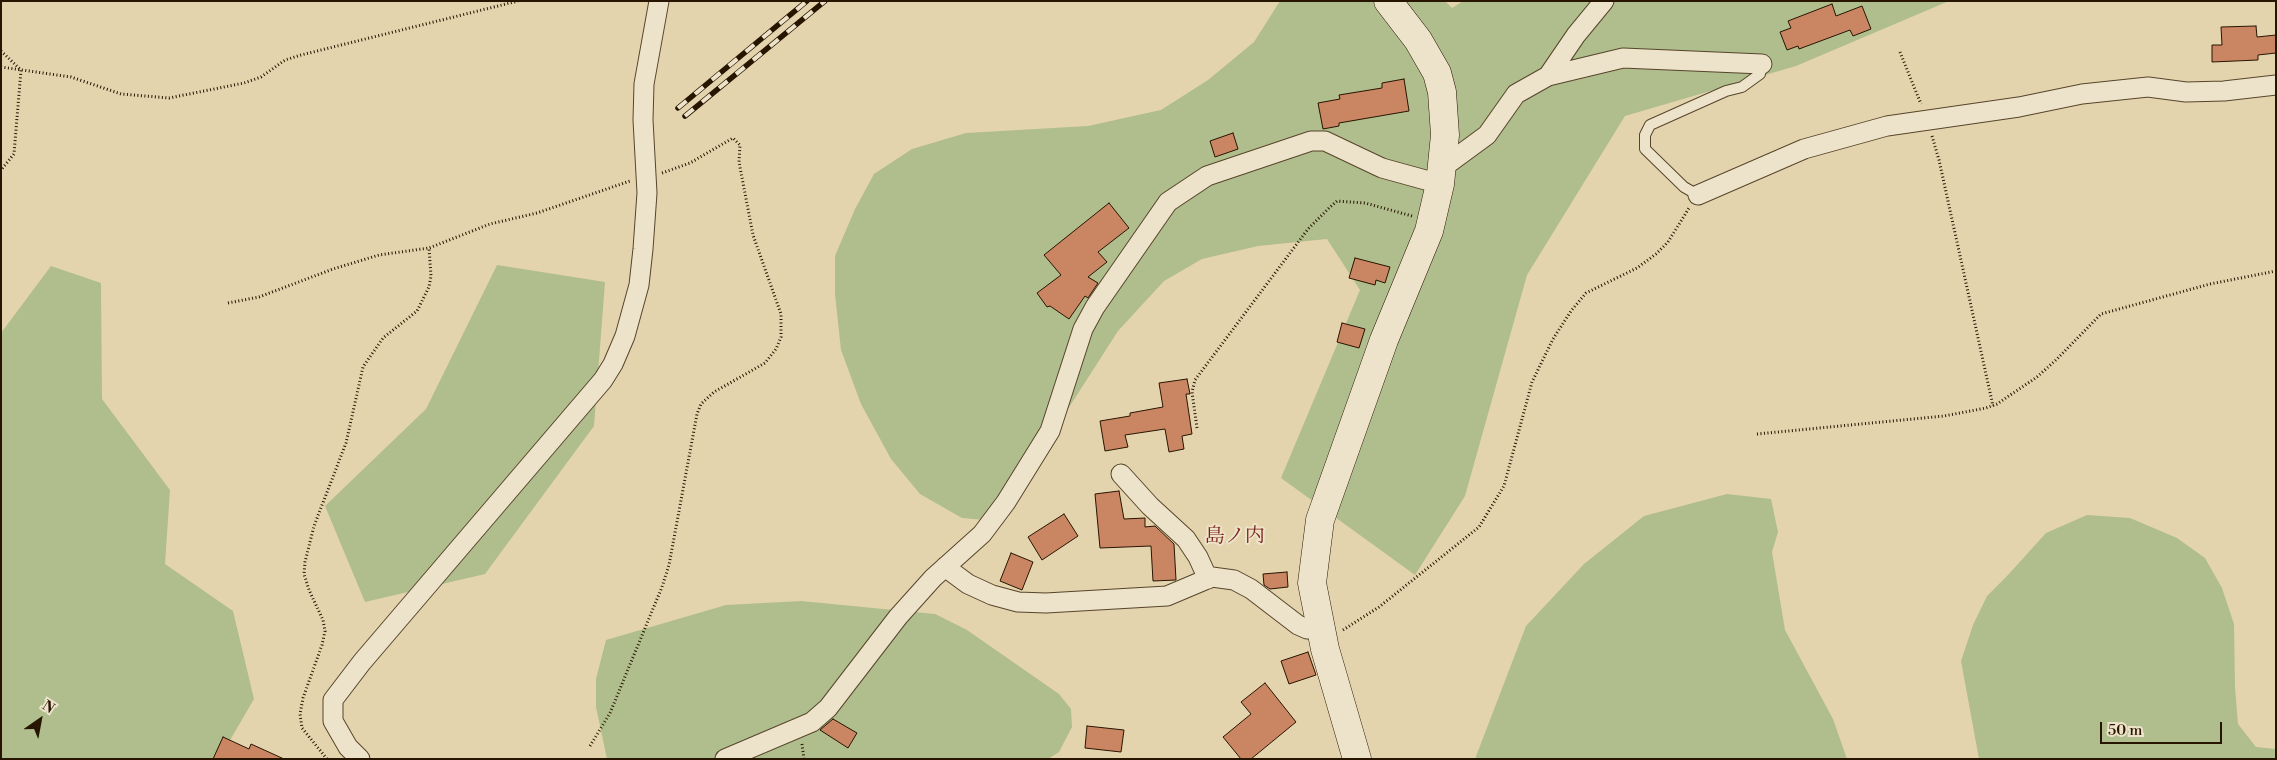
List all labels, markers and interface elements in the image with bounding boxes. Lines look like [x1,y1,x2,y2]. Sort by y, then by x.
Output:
district label: 島ノ内 [1205,525,1265,549]
north arrow [15,695,65,745]
text: N [39,697,58,718]
scale bar [2102,712,2224,744]
text: 50 m [2108,721,2142,740]

